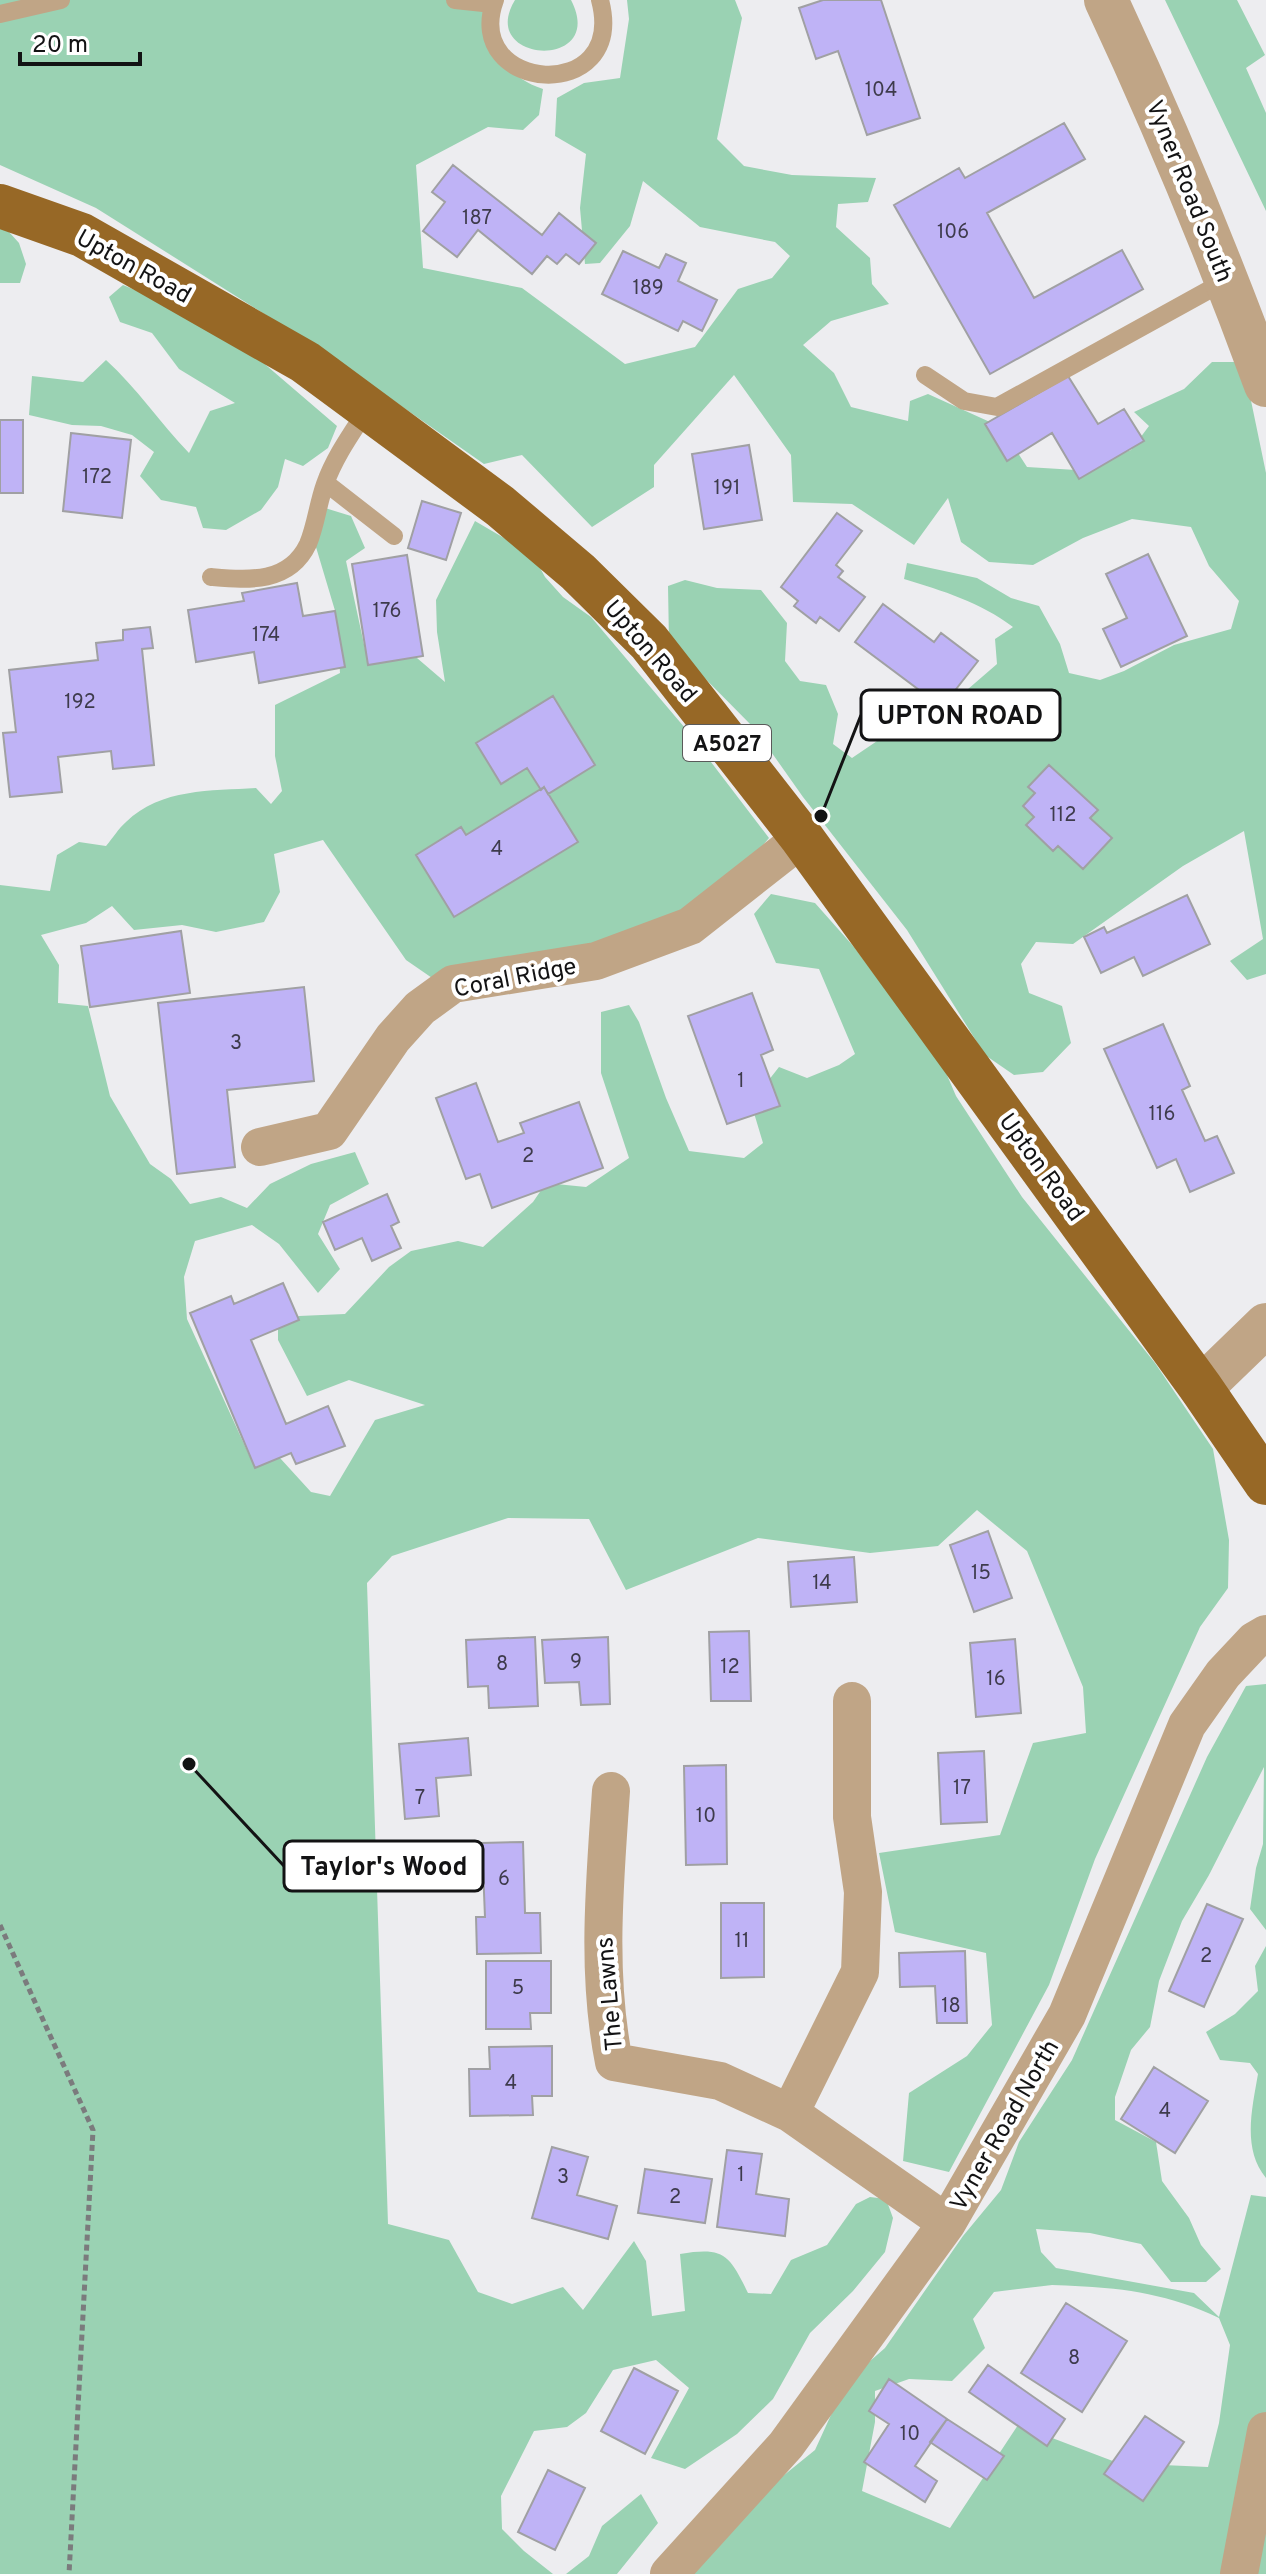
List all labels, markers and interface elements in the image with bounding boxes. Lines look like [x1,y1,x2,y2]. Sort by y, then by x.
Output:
scale bar [20,16,140,66]
text: 20 m [32,31,88,61]
house number: 104 [865,78,897,104]
street label: Vyner Road South [1138,96,1238,287]
house number: 187 [462,206,492,232]
house number: 106 [937,220,969,246]
street label: Upton Road [70,224,196,312]
house number: 189 [632,276,664,302]
house number: 172 [82,465,112,491]
house number: 191 [714,476,740,502]
street label: Upton Road [597,595,702,710]
house number: 176 [373,599,401,625]
house number: 174 [252,623,280,649]
house number: 192 [64,690,96,716]
callout: UPTON ROAD [861,690,1060,740]
text: UPTON ROAD [877,701,1043,734]
road number: A5027 [683,725,771,761]
house number: 112 [1049,803,1077,829]
house number: 4 [491,837,503,863]
street label: Coral Ridge [452,952,579,1006]
house number: 3 [230,1031,242,1057]
house number: 1 [737,1069,745,1095]
house number: 116 [1149,1102,1175,1128]
street label: Upton Road [991,1108,1090,1228]
house number: 2 [522,1144,534,1170]
house number: 15 [971,1561,991,1587]
house number: 14 [812,1571,832,1597]
house number: 9 [570,1650,582,1676]
house number: 8 [496,1652,508,1678]
house number: 12 [720,1655,740,1681]
house number: 16 [986,1667,1006,1693]
house number: 17 [953,1776,971,1802]
house number: 7 [415,1786,425,1812]
house number: 10 [696,1804,716,1830]
callout: Taylor's Wood [284,1841,483,1891]
text: Taylor's Wood [300,1852,468,1885]
house number: 6 [498,1867,510,1893]
house number: 11 [735,1929,749,1955]
street label: The Lawns [591,1936,631,2052]
house number: 2 [1200,1944,1212,1970]
house number: 5 [512,1976,524,2002]
house number: 18 [941,1994,961,2020]
street label: Vyner Road North [945,2035,1067,2217]
house number: 4 [505,2071,517,2097]
house number: 4 [1159,2099,1171,2125]
house number: 1 [737,2163,745,2189]
house number: 3 [557,2165,569,2191]
house number: 2 [669,2185,681,2211]
house number: 8 [1068,2346,1080,2372]
house number: 10 [900,2422,920,2448]

